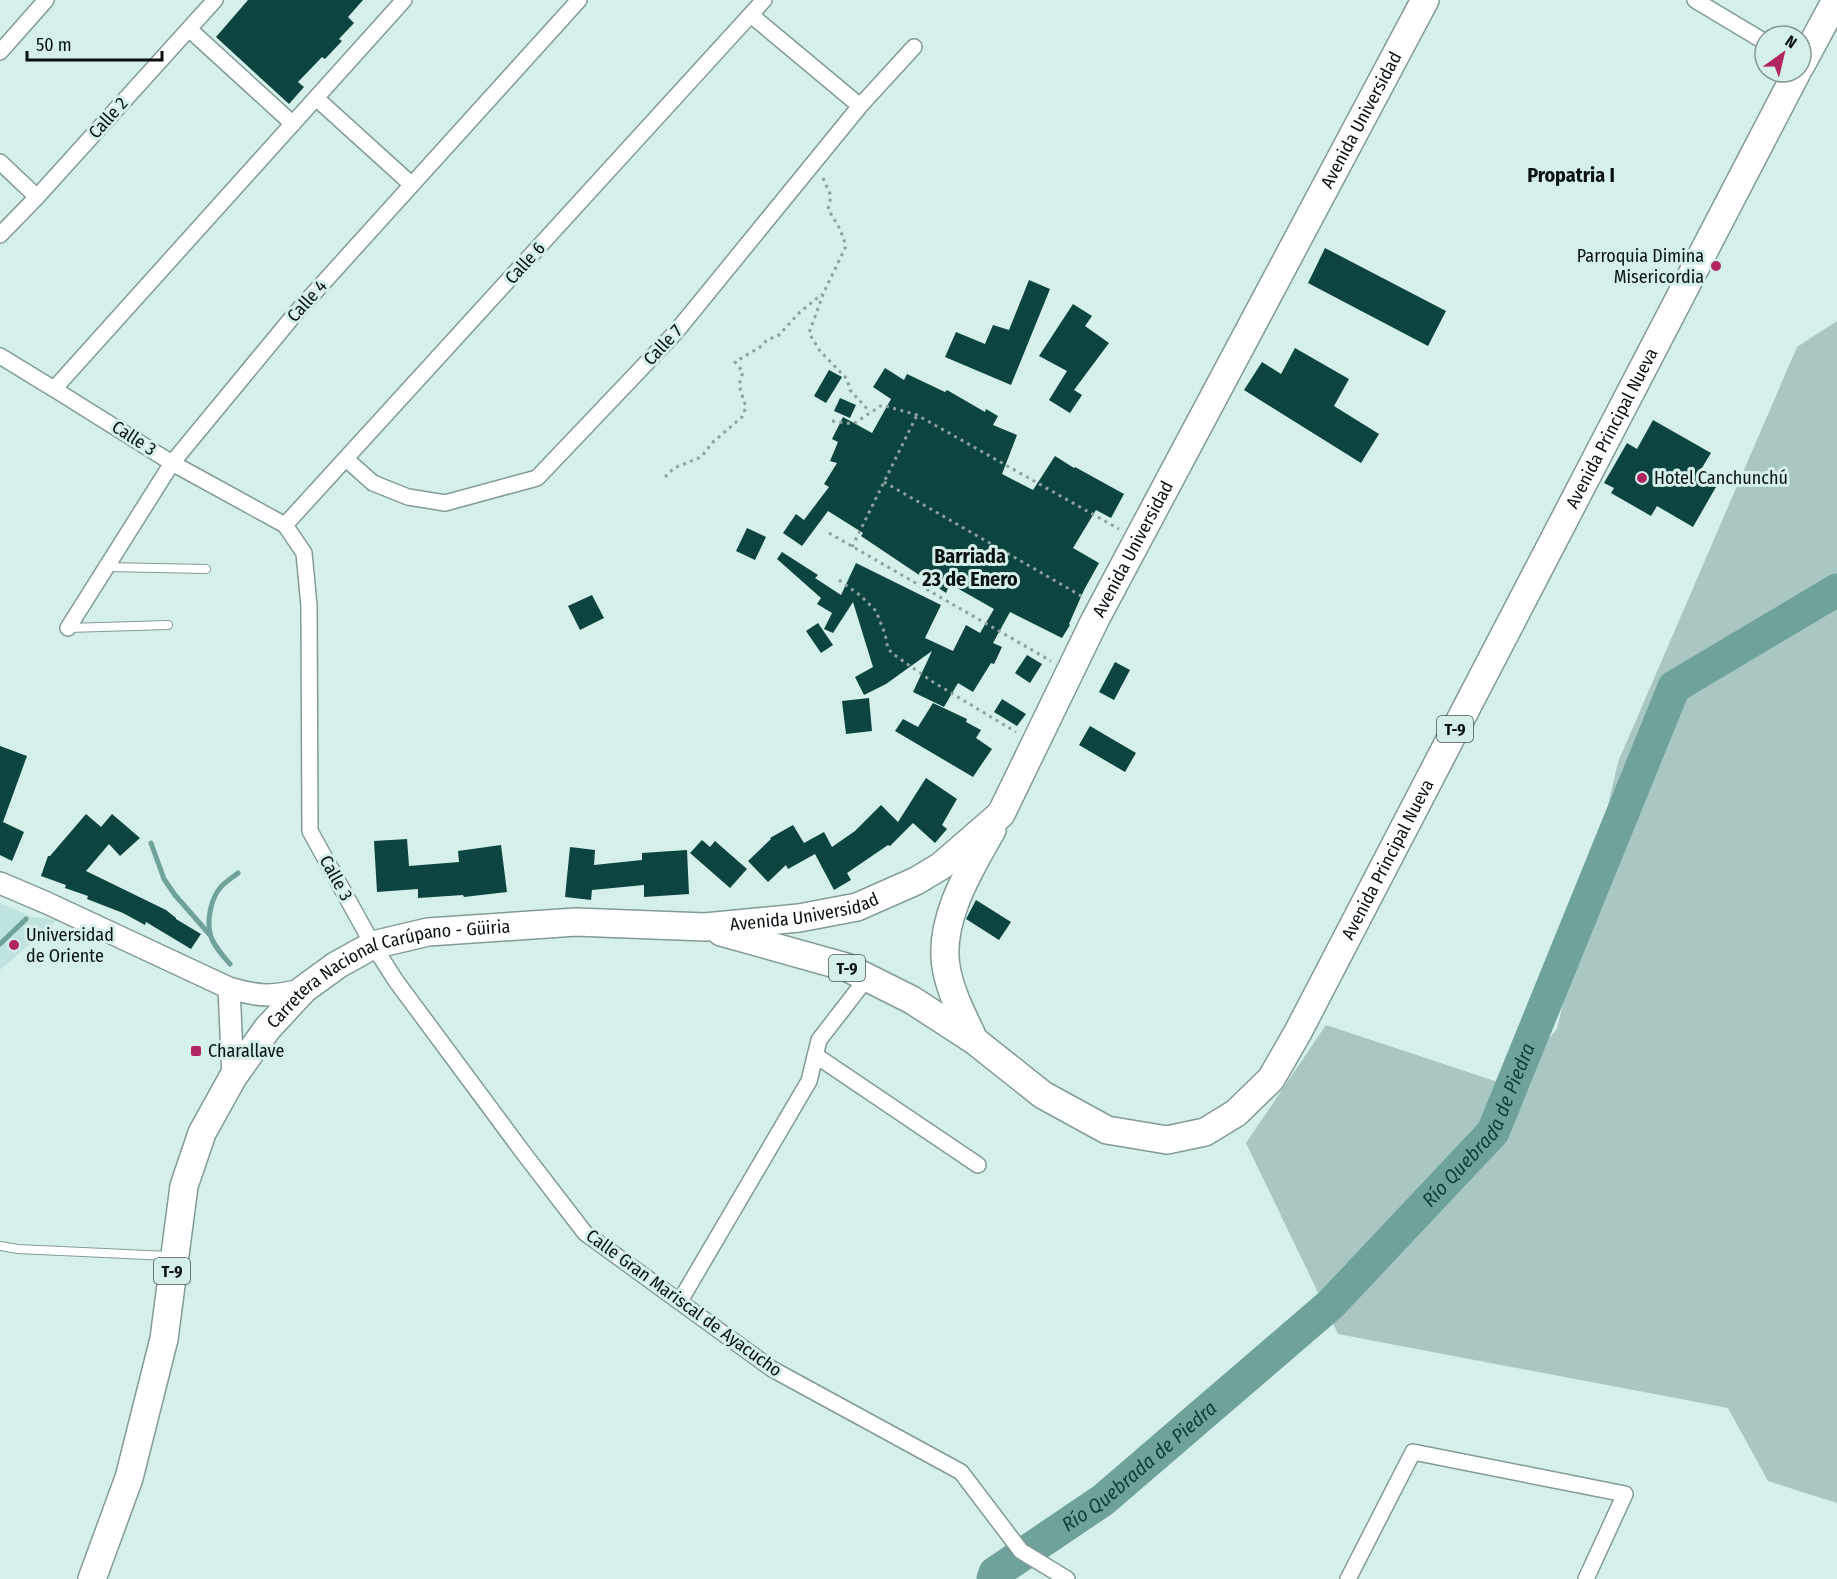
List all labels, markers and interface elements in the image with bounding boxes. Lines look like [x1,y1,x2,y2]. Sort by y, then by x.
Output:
scale bar [27,24,162,62]
north arrow [1753,24,1813,84]
text: N [1782,31,1800,53]
text: 50 m [36,34,72,56]
street label: Avenida Universidad [1316,48,1406,192]
street label: Calle 2 [84,93,132,143]
district label: Propatria I [1527,163,1615,187]
street label: Calle 6 [500,237,550,289]
place label: Parroquia Dimina Misericordia [1577,245,1704,288]
marker: Parroquia Dimina Misericordia [1709,259,1723,273]
street label: Calle 4 [282,275,332,327]
street label: Calle 7 [639,320,687,370]
street label: Avenida Principal Nueva [1561,344,1663,512]
street label: Calle 3 [108,416,160,460]
place label: Hotel Canchunchú [1654,467,1788,489]
marker: Hotel Canchunchú [1635,471,1649,485]
street label: Avenida Universidad [1088,477,1178,621]
district label: Barriada 23 de Enero [921,544,1018,591]
road number: T-9 [1437,716,1473,742]
street label: Avenida Principal Nueva [1337,775,1438,943]
street label: Calle 3 [315,852,357,904]
street label: Avenida Universidad [729,888,882,936]
street label: Carretera Nacional Carúpano - Güiria [262,915,511,1033]
place label: Universidad de Oriente [26,924,114,967]
marker: Universidad de Oriente [7,938,21,952]
road number: T-9 [829,955,865,981]
place label: Charallave [208,1040,285,1062]
water label: Río Quebrada de Piedra [1417,1040,1540,1212]
marker: Charallave [189,1044,203,1058]
street label: Calle Gran Mariscal de Ayacucho [582,1225,786,1381]
road number: T-9 [154,1258,190,1284]
water label: Río Quebrada de Piedra [1057,1396,1221,1536]

